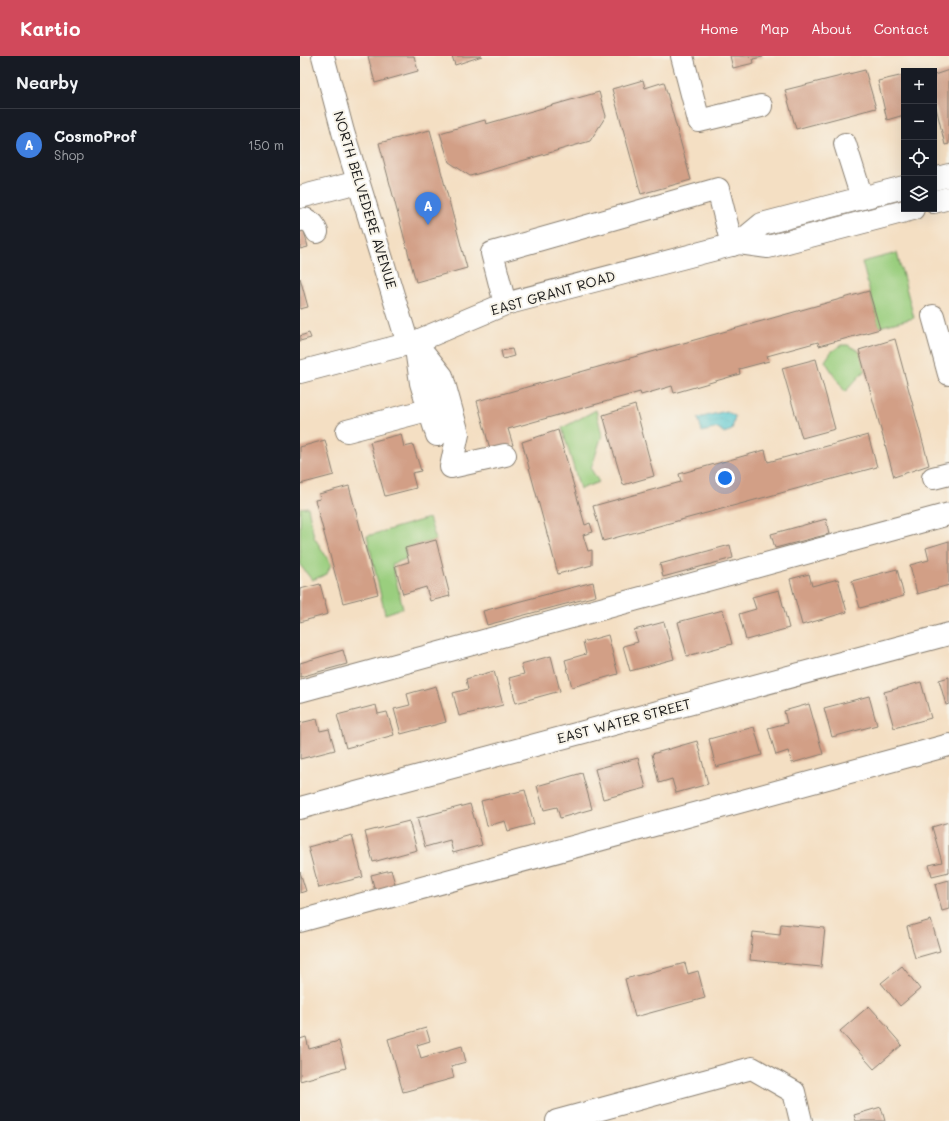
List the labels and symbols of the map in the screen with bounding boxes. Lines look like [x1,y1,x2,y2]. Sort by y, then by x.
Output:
street label: NORTH BELVEDERE AVENUE [329,109,402,291]
pin: A [415,192,441,225]
street label: EAST GRANT ROAD [488,266,617,319]
your location [715,468,735,488]
street label: EAST WATER STREET [555,693,693,748]

